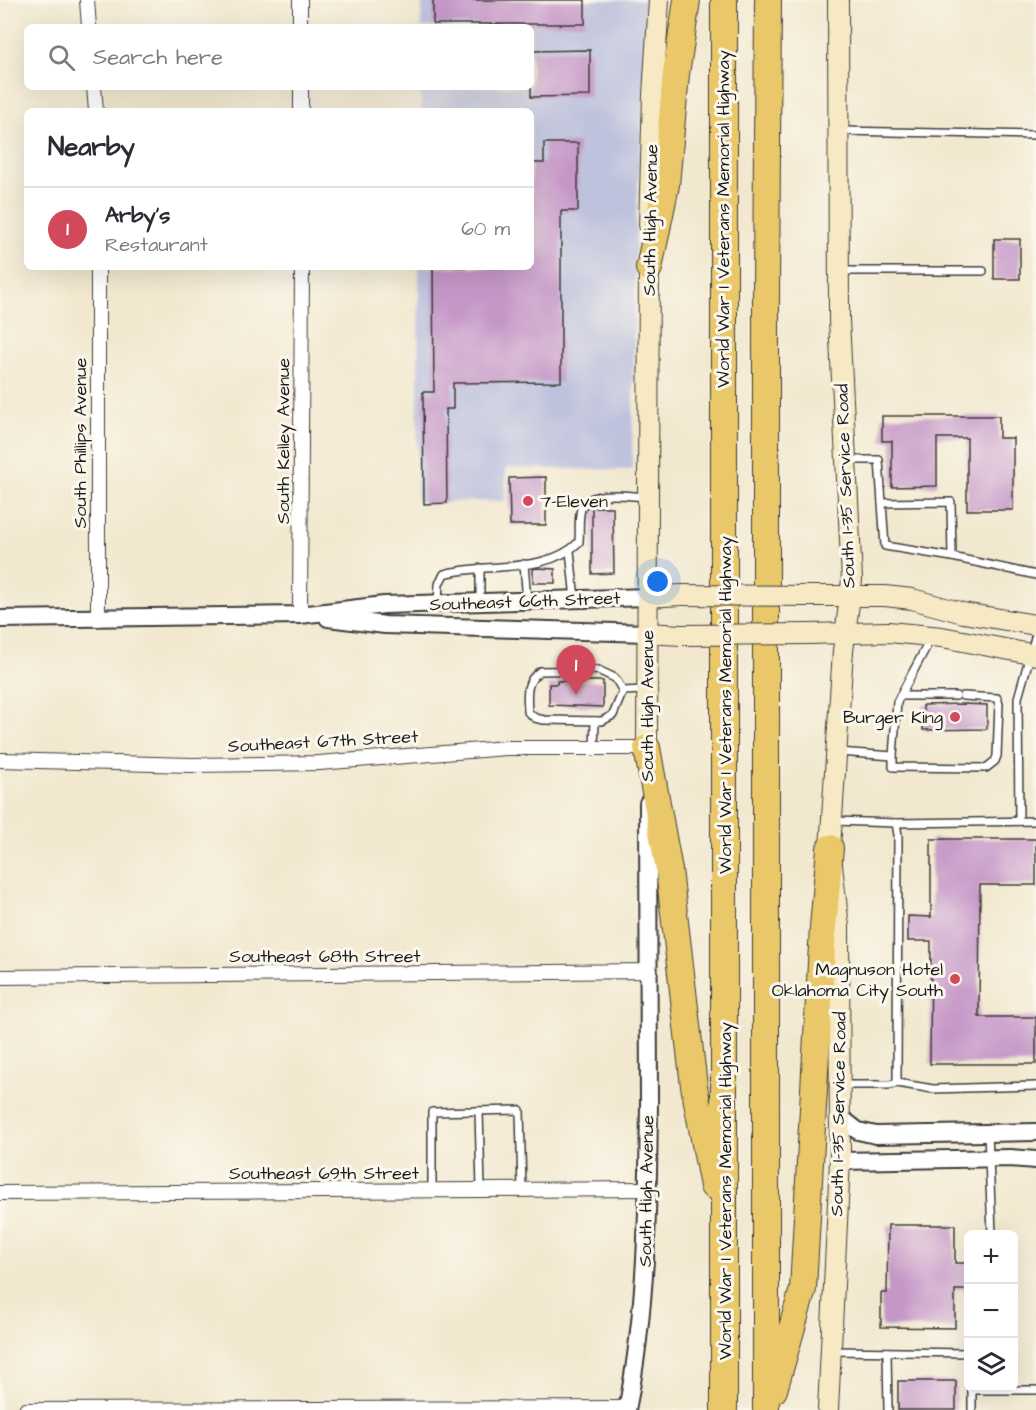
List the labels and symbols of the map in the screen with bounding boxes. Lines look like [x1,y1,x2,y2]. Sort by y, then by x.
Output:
street label: World War I Veterans Memorial Highway [711,50,737,388]
street label: South High Avenue [637,144,665,296]
street label: South Phillips Avenue [68,358,93,528]
street label: South Kelley Avenue [271,358,297,524]
street label: South I-35 Service Road [829,383,862,589]
place label: 7-Eleven [540,489,608,514]
marker: 7-Eleven [521,494,535,508]
street label: World War I Veterans Memorial Highway [713,536,739,874]
your location [643,567,672,596]
street label: Southeast 66th Street [429,586,622,617]
street label: South High Avenue [635,630,661,782]
pin: 1 [556,646,596,695]
place label: Burger King [843,705,943,731]
marker: Burger King [948,710,962,724]
street label: Southeast 67th Street [227,724,420,759]
street label: Southeast 68th Street [229,944,421,969]
place label: Magnuson Hotel Oklahoma City South [772,957,943,1004]
marker: Magnuson Hotel Oklahoma City South [948,972,962,986]
street label: South I-35 Service Road [824,1011,853,1217]
street label: World War I Veterans Memorial Highway [713,1022,739,1360]
street label: South High Avenue [633,1115,661,1267]
street label: Southeast 69th Street [229,1161,420,1186]

